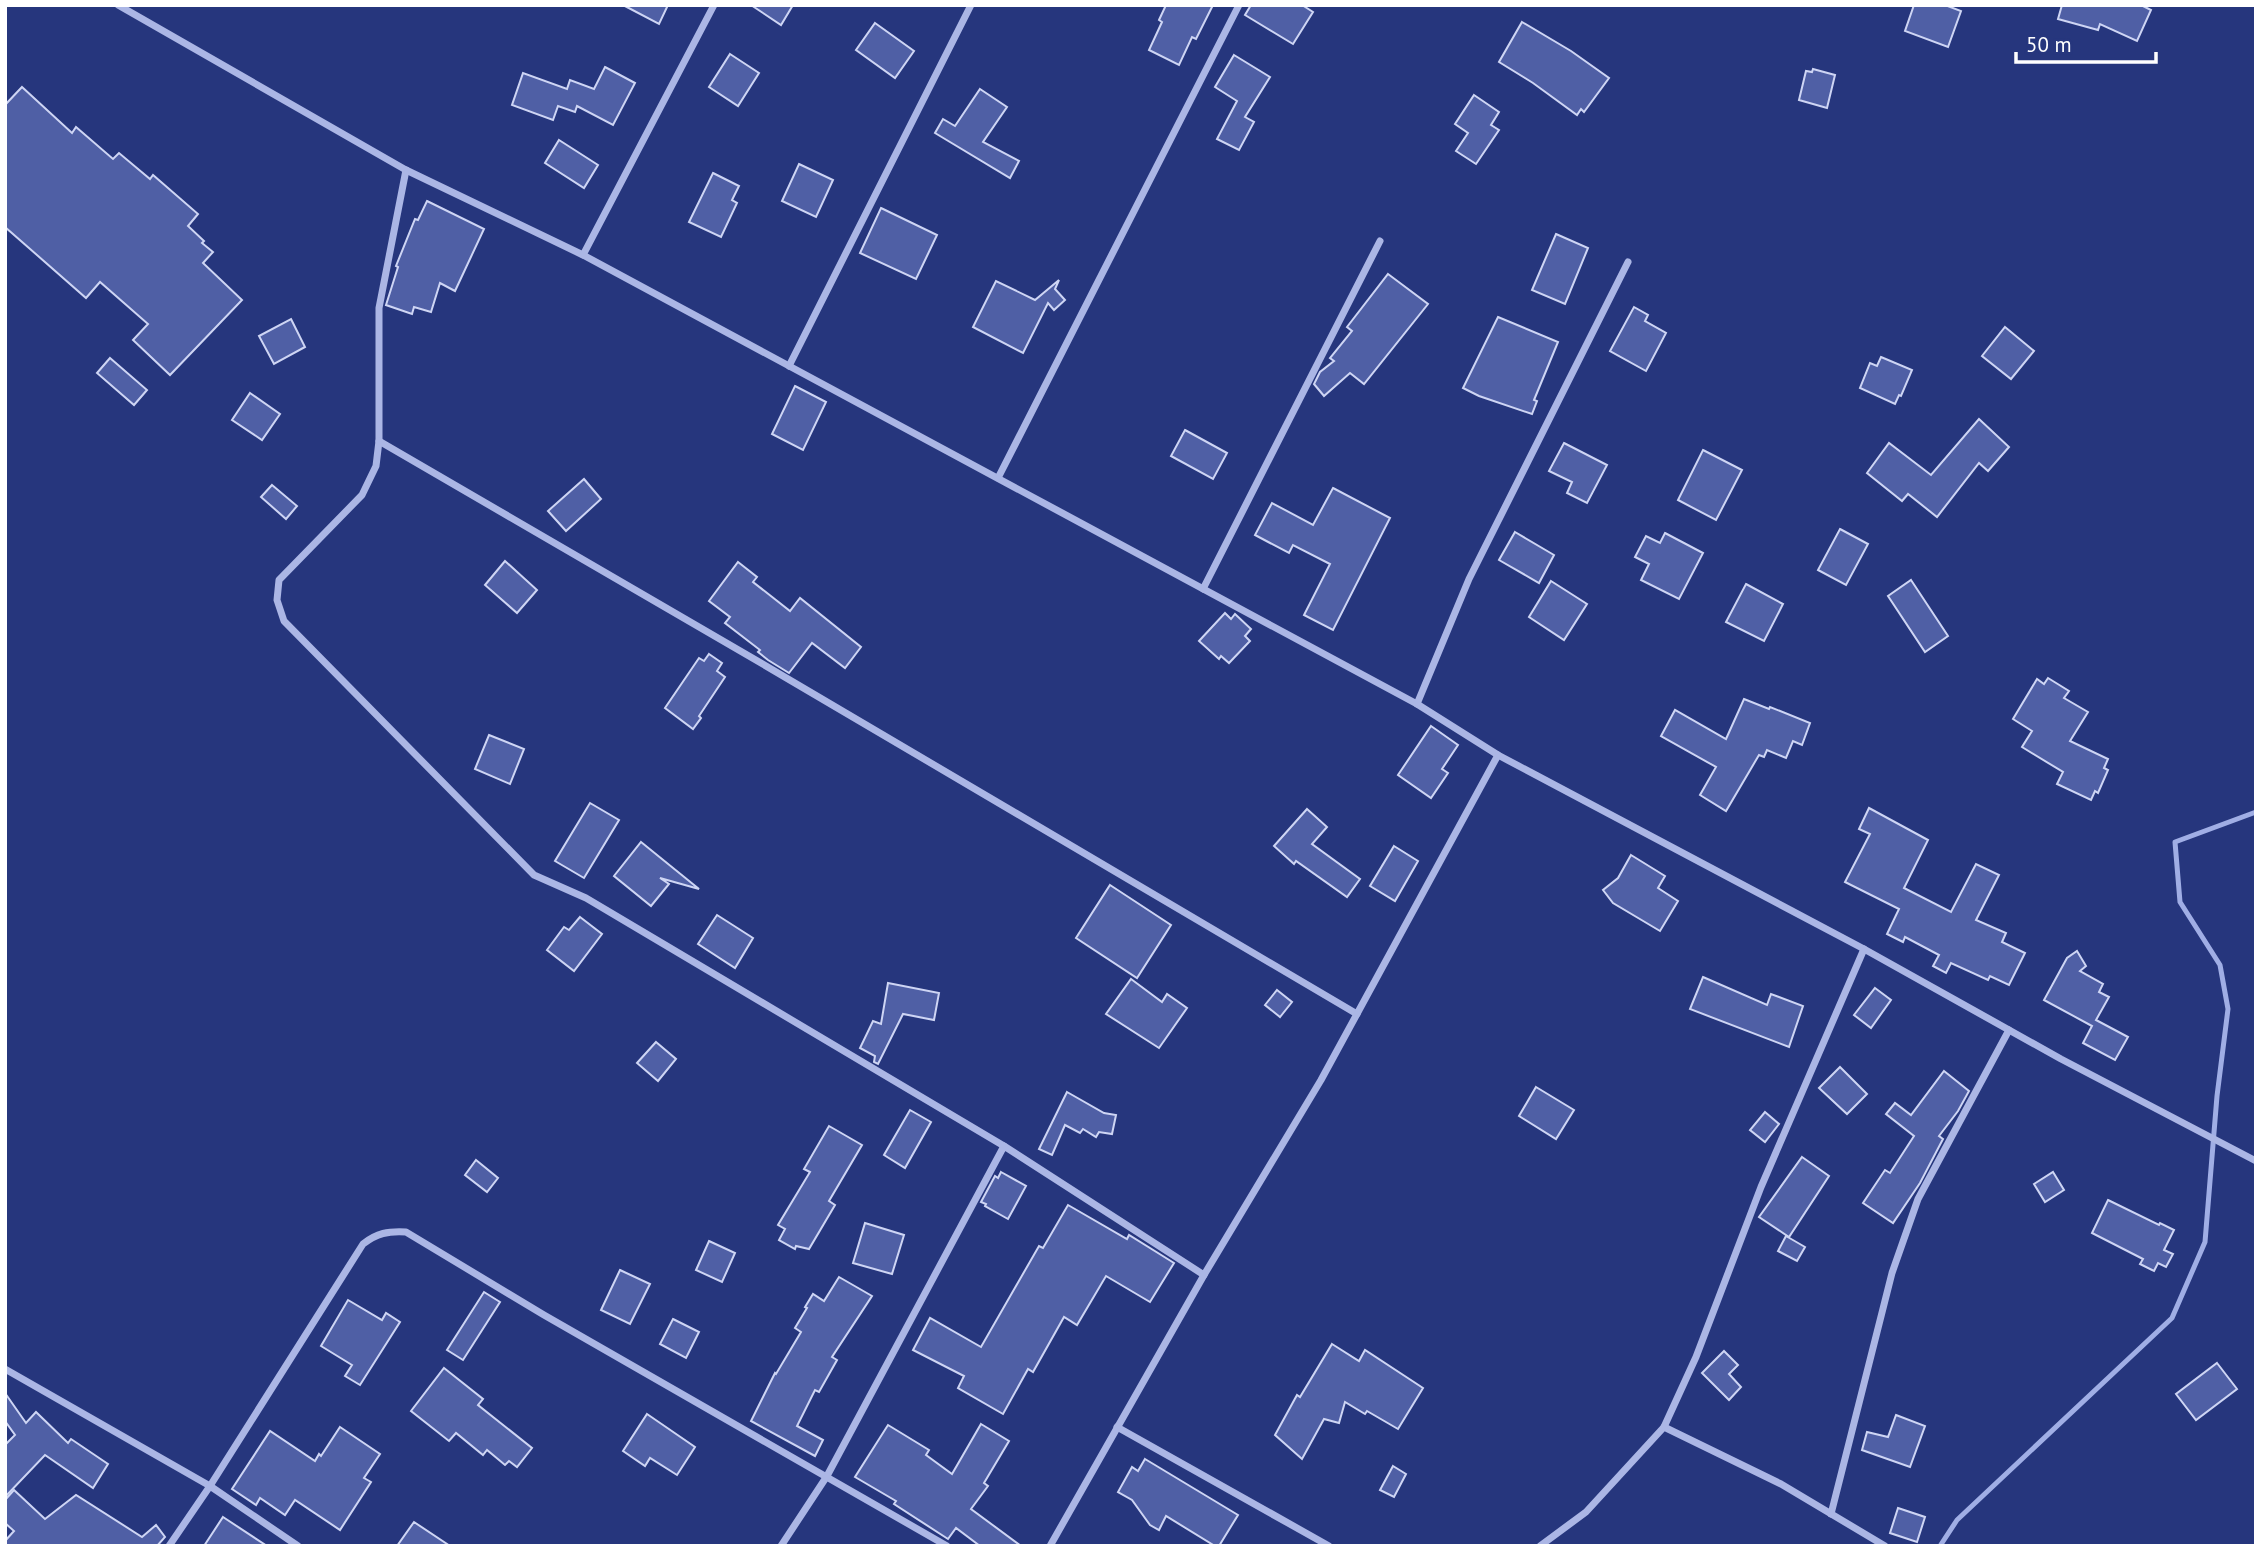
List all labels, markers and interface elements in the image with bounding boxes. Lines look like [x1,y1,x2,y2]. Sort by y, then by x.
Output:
scale bar [2016,21,2156,65]
text: 50 m [2026,31,2072,58]

